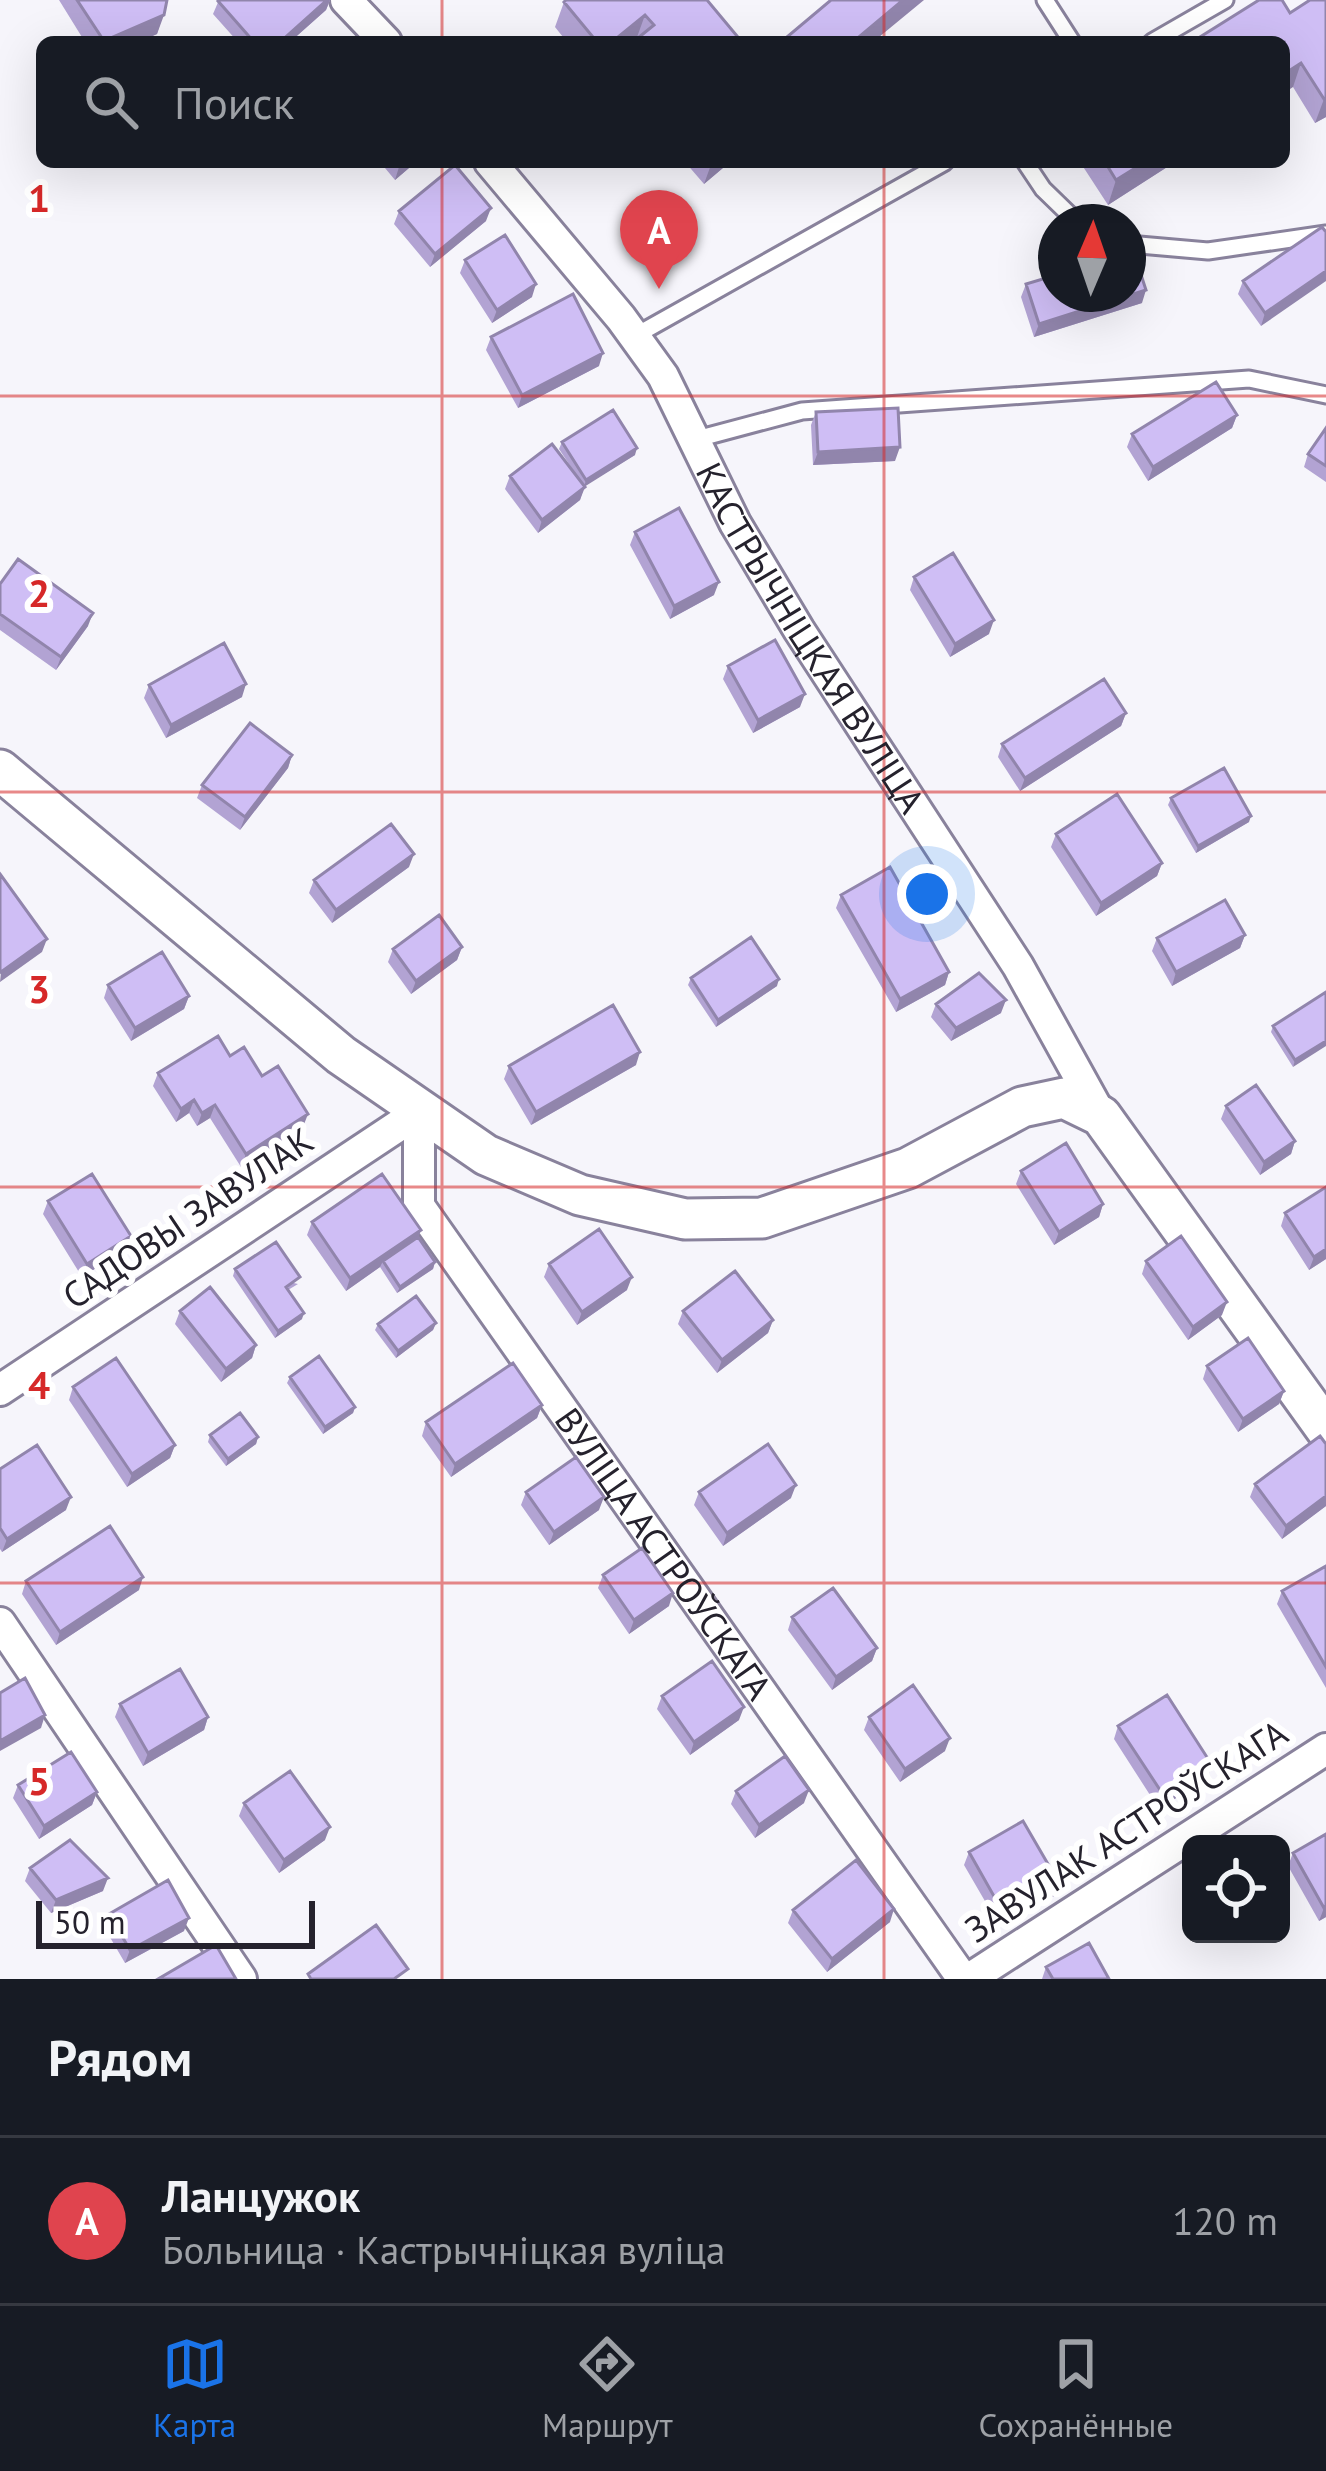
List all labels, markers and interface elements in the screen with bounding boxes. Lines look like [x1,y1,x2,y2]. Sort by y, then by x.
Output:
search box [36,36,1290,168]
icon: search [78,69,144,135]
text: Поиск [174,73,294,131]
text: 1 [28,172,50,223]
pin: A [620,190,698,289]
north arrow [1038,204,1146,312]
street label: КАСТРЫЧНІЦКАЯ ВУЛІЦА [686,455,936,822]
text: 2 [28,567,50,618]
your location [897,864,957,924]
text: 3 [28,963,50,1014]
street label: САДОВЫ ЗАВУЛАК [53,1116,322,1319]
text: 4 [28,1359,50,1410]
street label: ВУЛІЦА АСТРОЎСКАГА [545,1398,783,1708]
street label: ЗАВУЛАК АСТРОЎСКАГА [956,1709,1296,1952]
text: 5 [28,1755,50,1806]
map controls [1182,1835,1290,1943]
button: locate [1182,1835,1290,1943]
scale bar [36,1895,315,1948]
text: 50 m [54,1900,126,1943]
text: Рядом [48,2024,192,2090]
text: Ланцужок [162,2166,360,2224]
text: A [75,2195,99,2246]
text: 120 m [1172,2195,1278,2246]
text: Больница · Кастрычніцкая вуліца [162,2224,725,2275]
tab: Карта [153,2331,236,2446]
tab: Маршрут [542,2331,673,2446]
tab: Сохранённые [978,2331,1173,2446]

